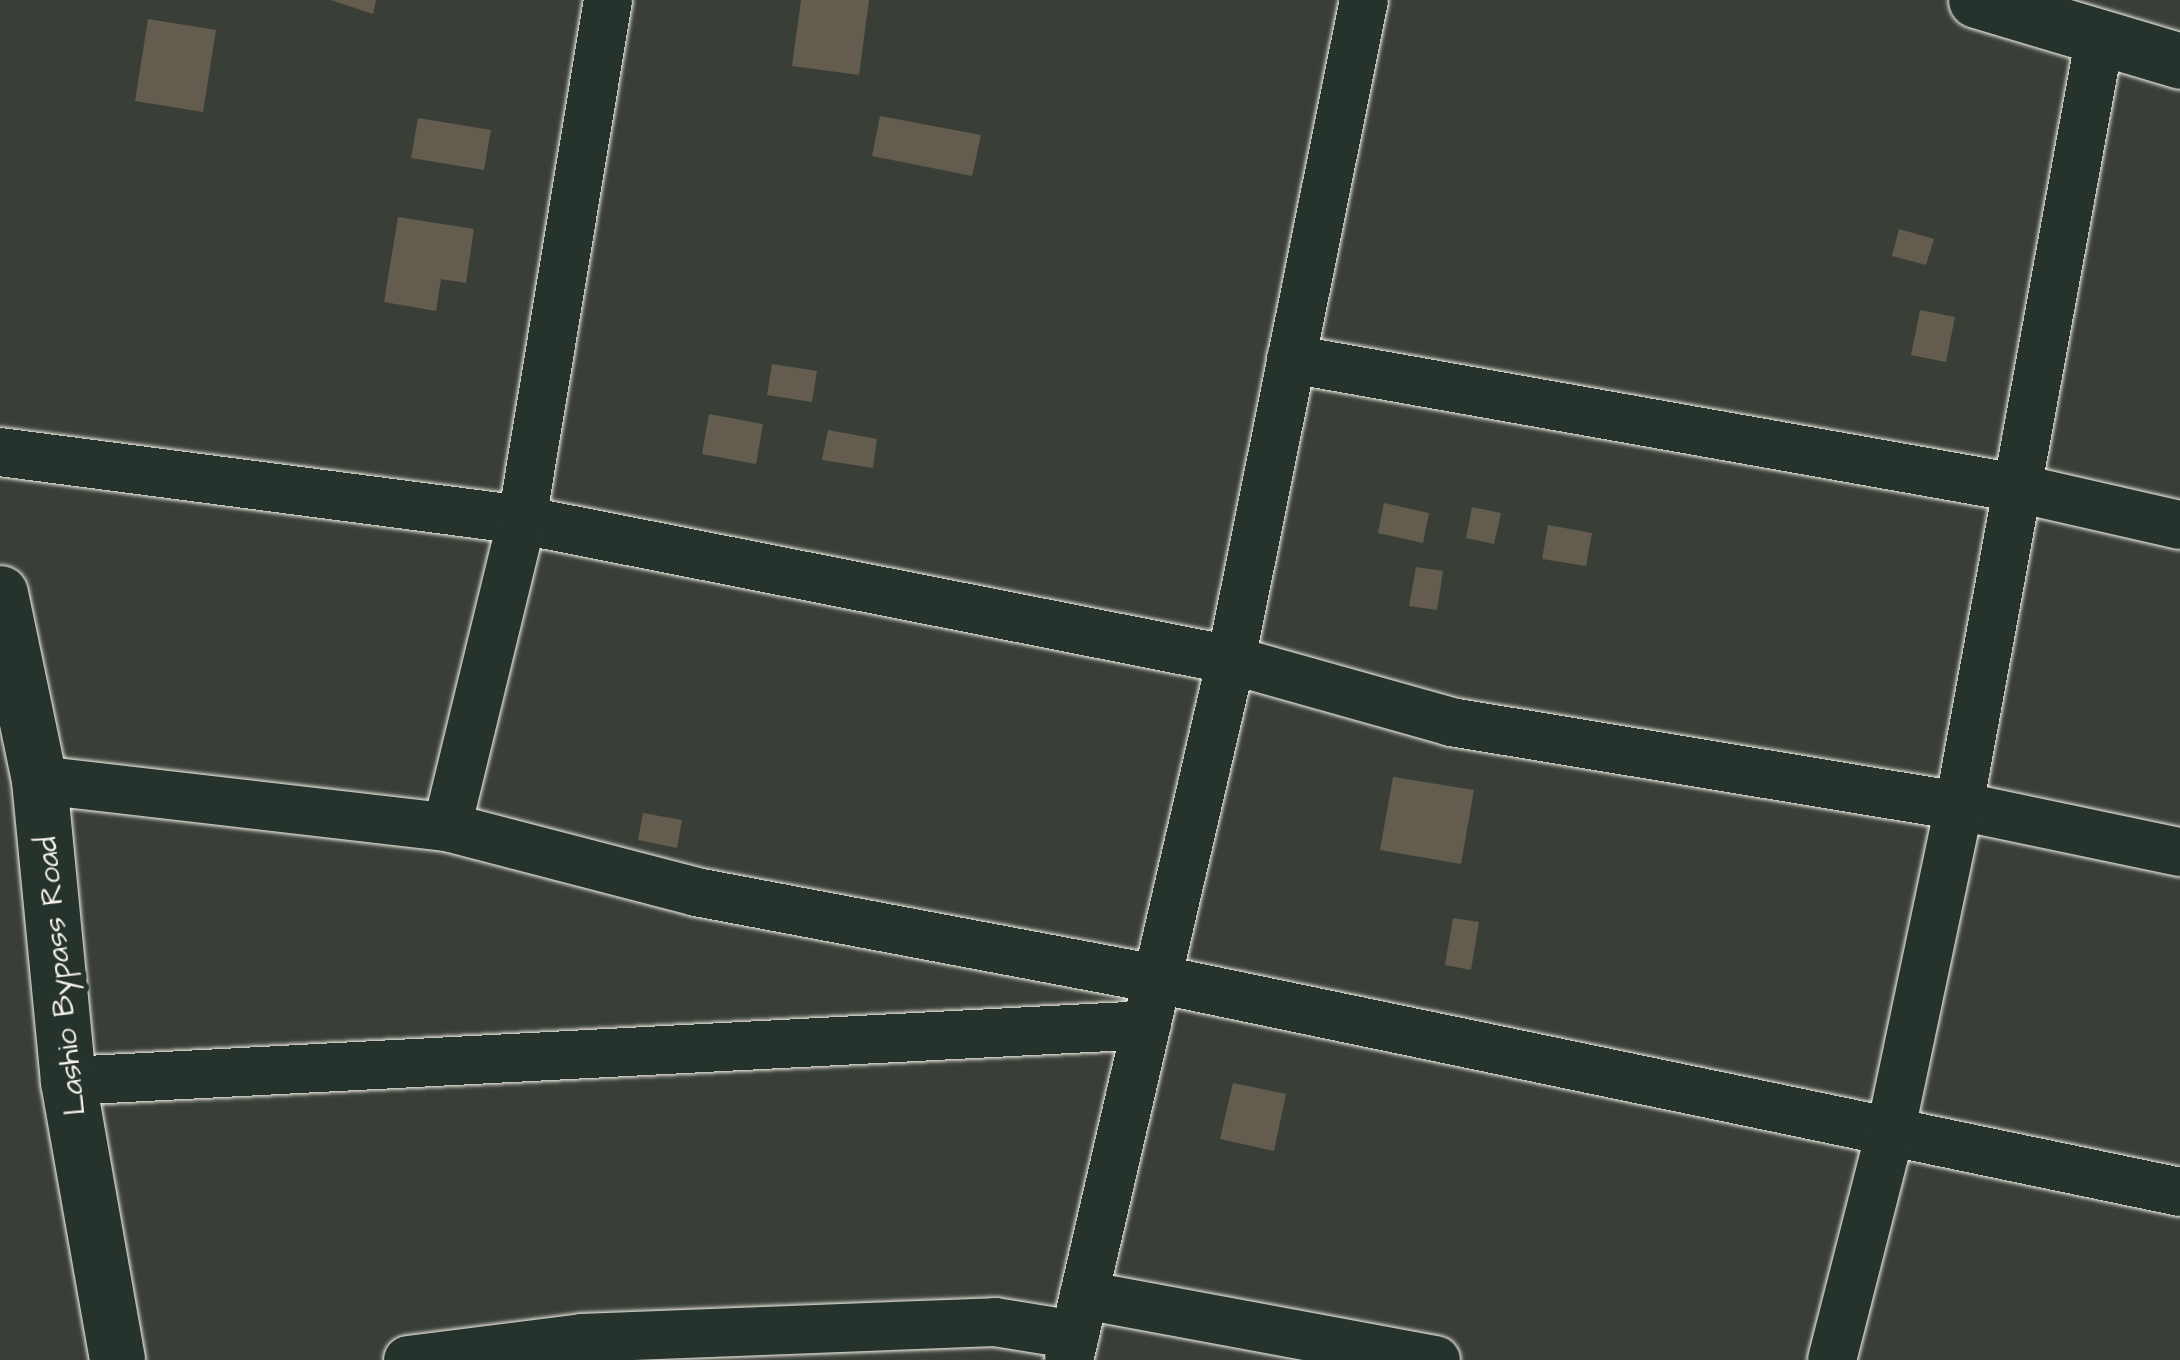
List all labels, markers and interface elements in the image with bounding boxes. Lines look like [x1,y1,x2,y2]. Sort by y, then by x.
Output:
street label: Lashio Bypass Road [28,835,94,1117]

